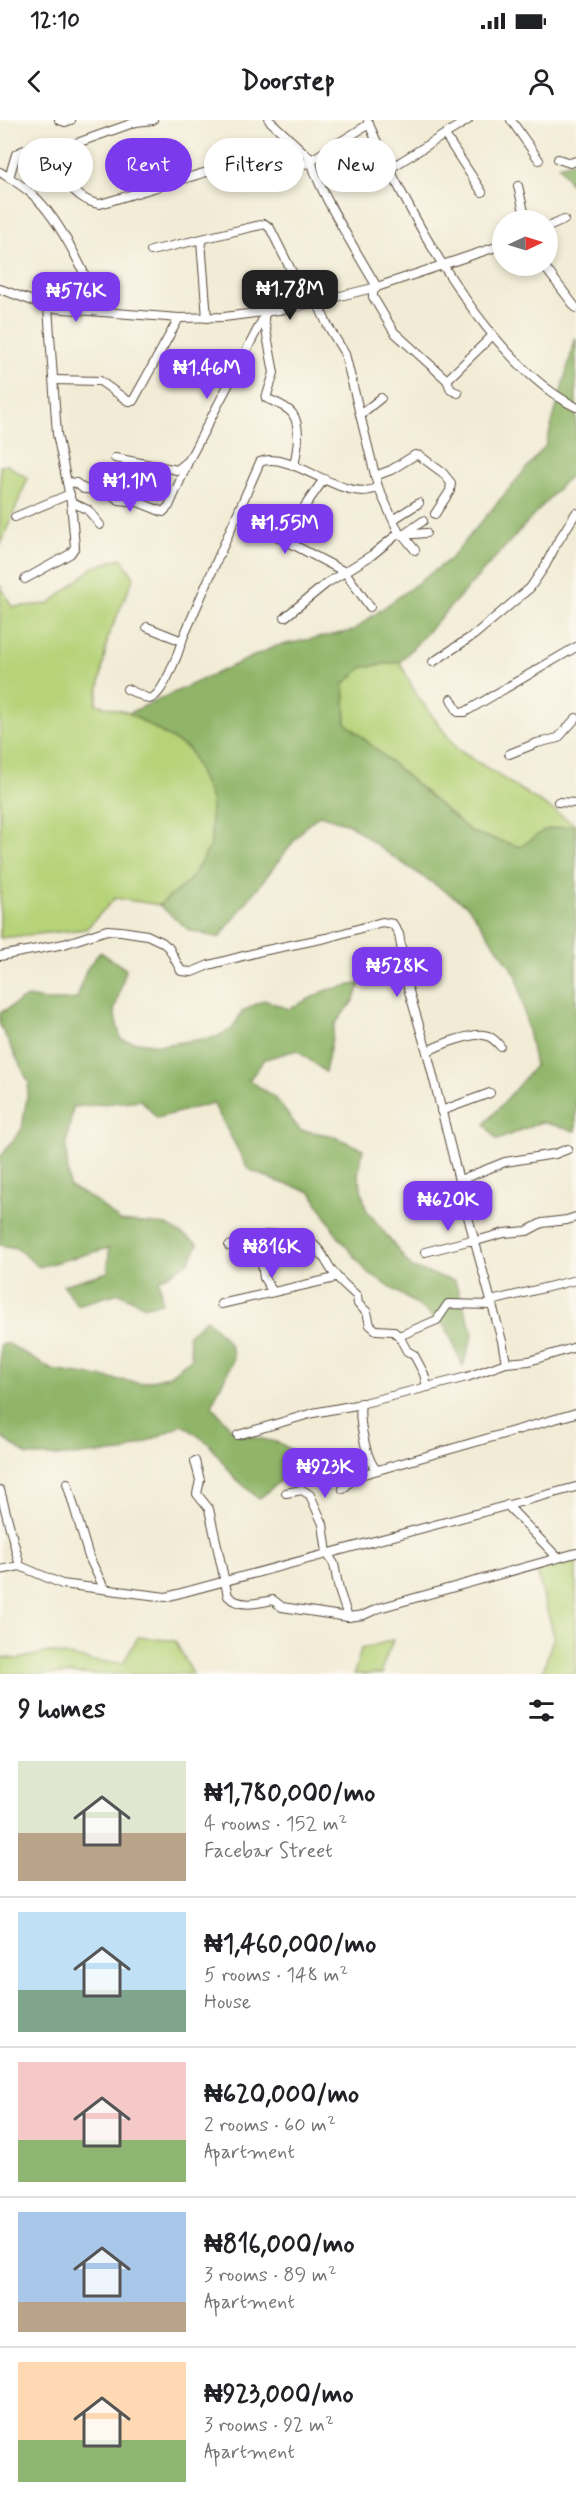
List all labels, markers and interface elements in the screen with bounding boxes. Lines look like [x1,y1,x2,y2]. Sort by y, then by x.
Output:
text: 12:10 [30,7,80,35]
text: Doorstep [241,64,335,99]
icon: back [18,65,51,98]
icon: person [525,65,558,98]
chip: Buy [18,138,93,192]
chip: Rent [105,138,192,192]
chip: Filters [204,138,304,192]
chip: New [316,138,396,192]
north arrow [492,210,558,276]
map controls [492,210,558,276]
pin: ₦1.78M [241,270,339,321]
pin: ₦576K [34,272,118,323]
text: ₦1.78M [256,276,324,303]
text: ₦576K [46,278,106,305]
pin: ₦1.46M [158,349,256,400]
text: ₦1.46M [173,355,241,382]
pin: ₦1.1M [88,462,172,513]
text: ₦1.1M [103,468,157,495]
pin: ₦1.55M [236,504,334,555]
text: ₦1.55M [251,510,319,537]
pin: ₦528K [355,947,439,998]
text: ₦528K [366,953,428,980]
pin: ₦620K [406,1181,490,1232]
text: ₦620K [417,1187,479,1214]
pin: ₦816K [230,1228,314,1279]
text: ₦816K [243,1234,301,1261]
pin: ₦923K [283,1448,367,1499]
text: ₦923K [296,1454,354,1481]
text: 9 homes [18,1693,106,1727]
icon: filters [525,1694,558,1727]
text: ₦1,780,000/mo [204,1777,375,1811]
icon: home [66,1785,138,1857]
text: 4 rooms · 152 m² [204,1811,347,1838]
text: Facebar Street [204,1838,333,1865]
text: ₦1,460,000/mo [204,1928,376,1962]
icon: home [66,1936,138,2008]
text: 5 rooms · 148 m² [204,1962,348,1989]
text: House [204,1989,251,2016]
text: ₦620,000/mo [204,2078,359,2112]
icon: home [66,2086,138,2158]
text: 2 rooms · 60 m² [204,2112,336,2139]
text: Apartment [204,2139,295,2166]
text: ₦816,000/mo [204,2228,355,2262]
icon: home [66,2236,138,2308]
text: 3 rooms · 89 m² [204,2262,337,2289]
text: Apartment [204,2289,295,2316]
text: ₦923,000/mo [204,2378,354,2412]
icon: home [66,2386,138,2458]
text: 3 rooms · 92 m² [204,2412,334,2439]
text: Apartment [204,2439,295,2466]

